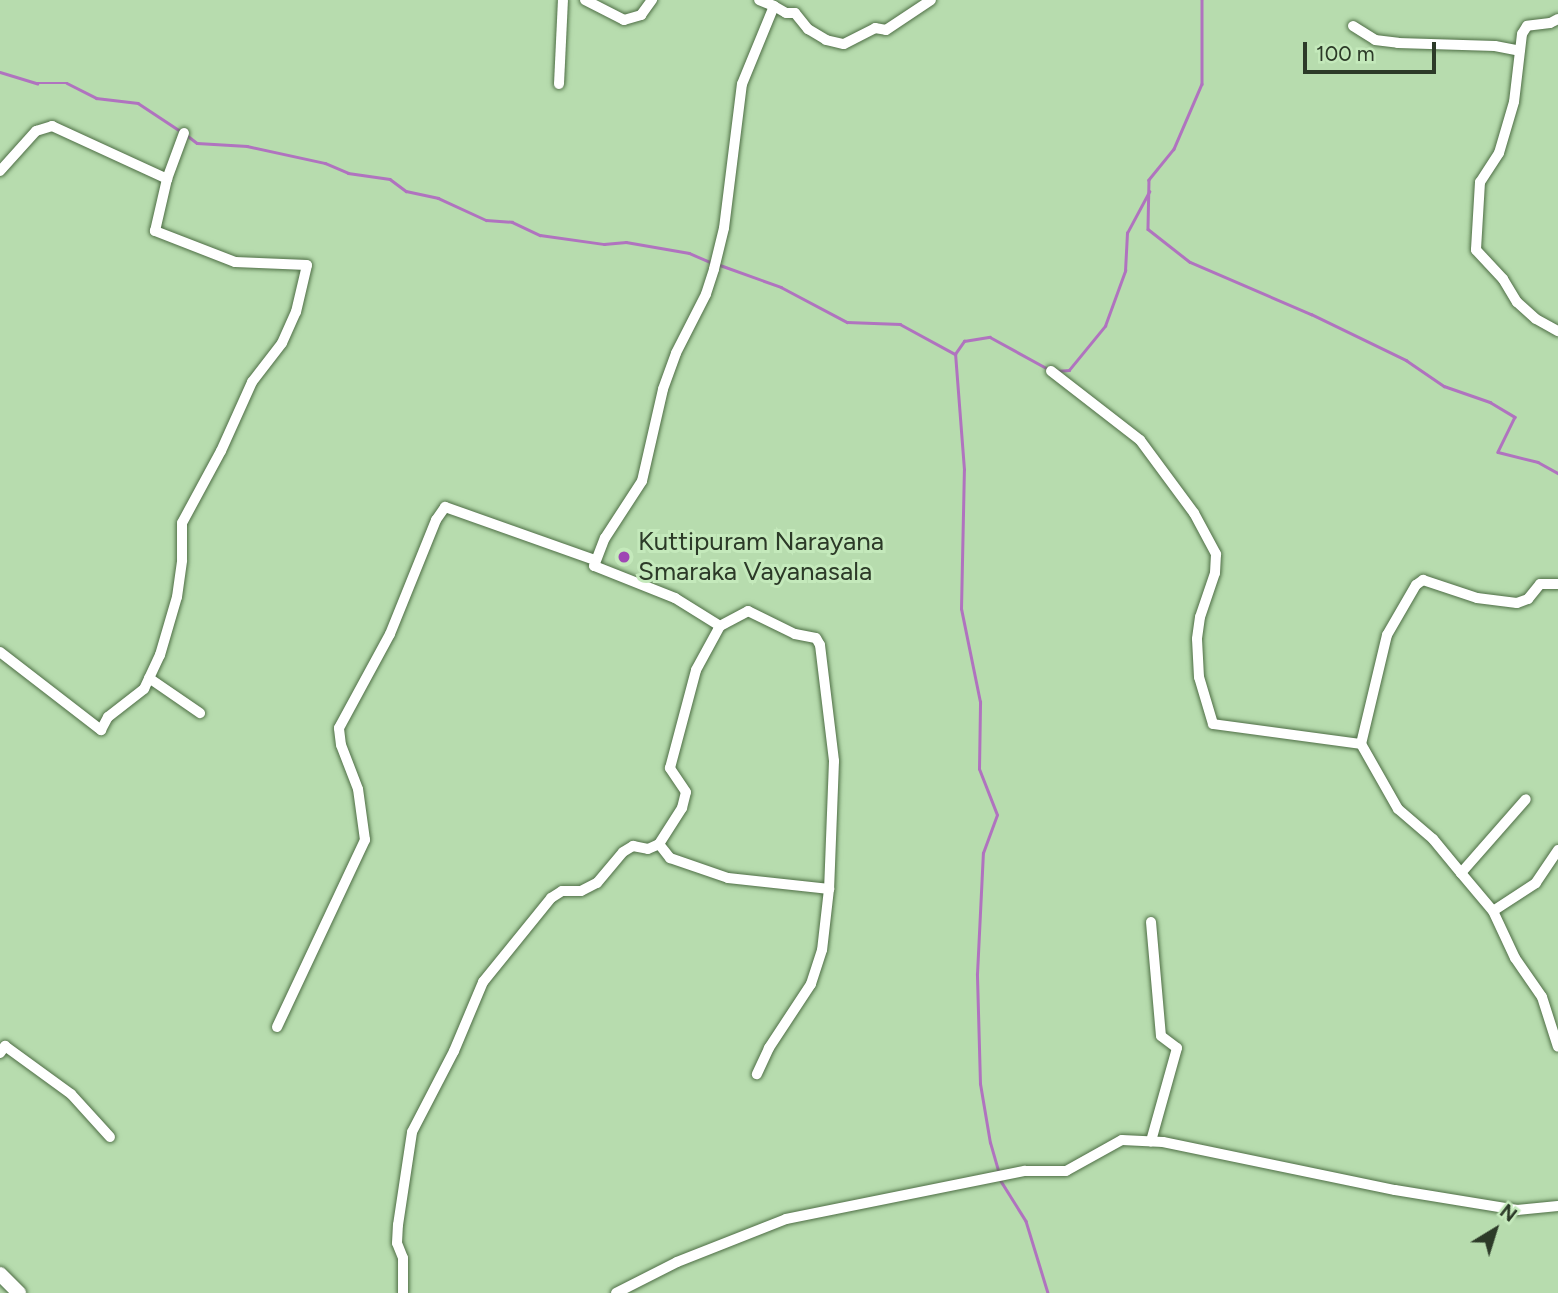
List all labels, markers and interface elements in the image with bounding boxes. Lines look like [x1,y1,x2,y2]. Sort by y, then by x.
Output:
scale bar [1306,28,1439,72]
text: 100 m [1316,41,1375,66]
place label: Kuttipuram Narayana Smaraka Vayanasala [638,526,884,588]
marker: Kuttipuram Narayana Smaraka Vayanasala [616,549,632,565]
north arrow [1460,1195,1530,1265]
text: N [1495,1199,1521,1227]

